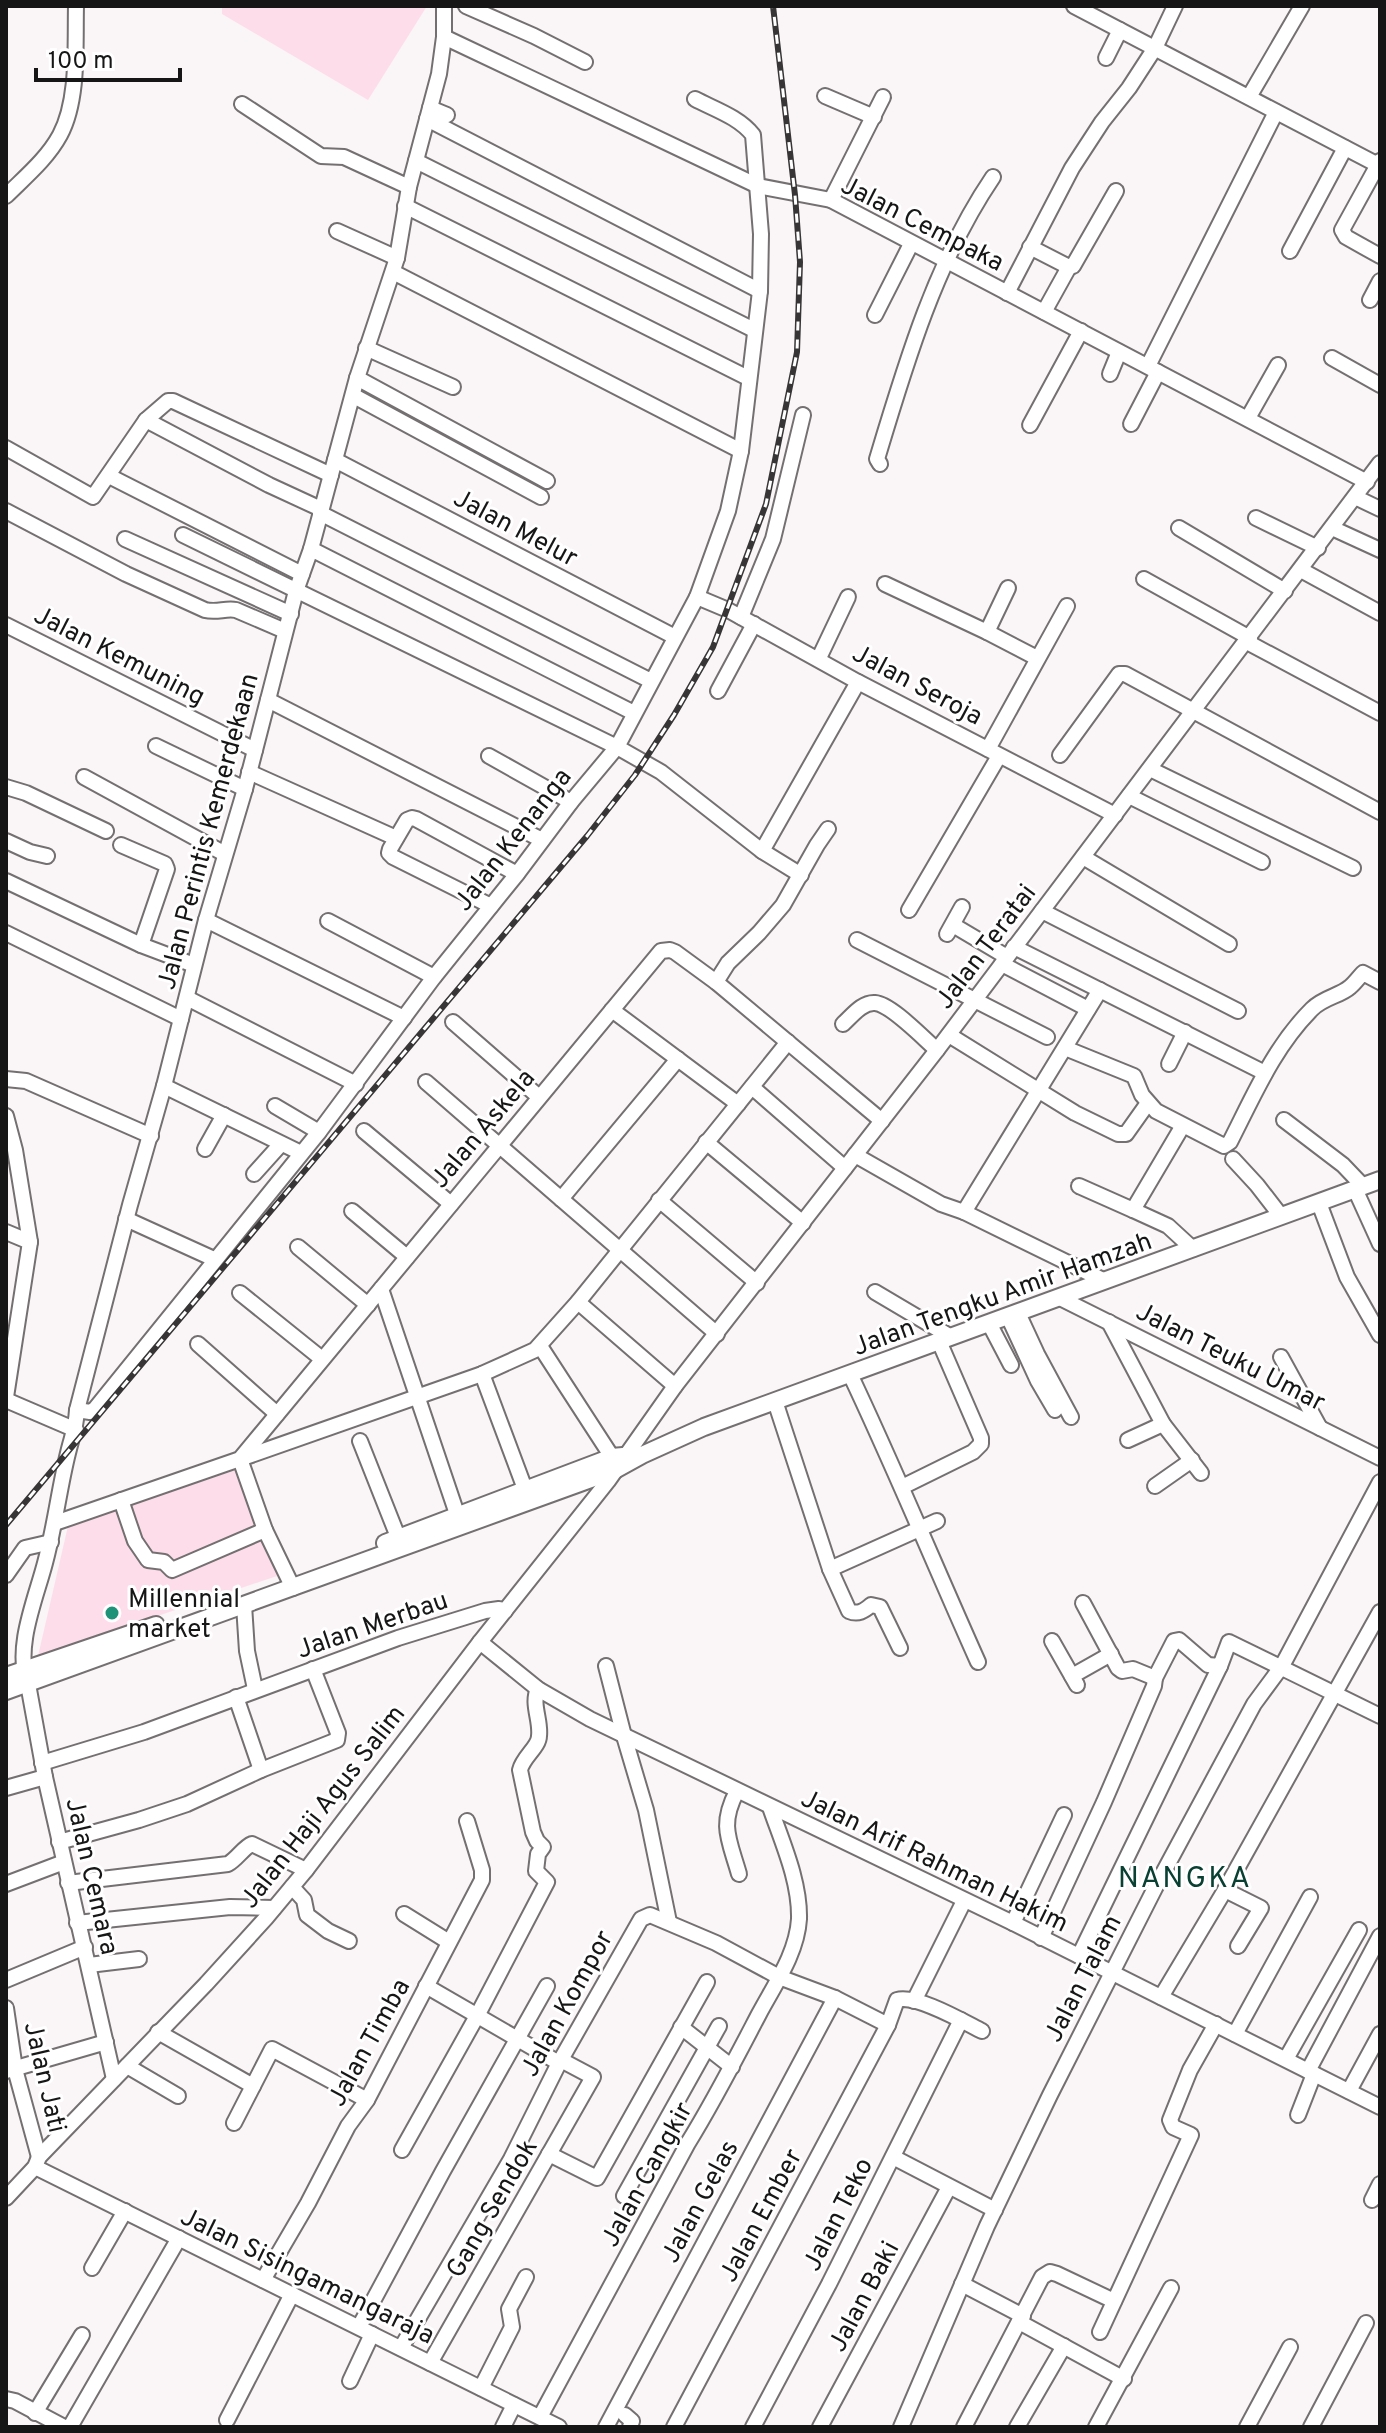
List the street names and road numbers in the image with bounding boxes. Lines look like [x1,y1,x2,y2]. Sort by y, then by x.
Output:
street label: Jalan Cempaka [835,170,1009,280]
street label: Jalan Melur [447,483,583,576]
street label: Jalan Kemuning [28,600,210,715]
street label: Jalan Seroja [846,638,988,734]
street label: Jalan Perintis Kemerdekaan [151,670,268,994]
street label: Jalan Kenanga [448,762,580,919]
street label: Jalan Teratai [929,878,1045,1017]
street label: Jalan Askela [424,1063,543,1196]
street label: Jalan Tengku Amir Hamzah [849,1226,1157,1365]
street label: Jalan Teuku Umar [1130,1296,1330,1420]
street label: Jalan Merbau [293,1585,453,1668]
street label: Jalan Haji Agus Salim [234,1699,414,1916]
street label: Jalan Arif Rahman Hakim [795,1783,1073,1941]
street label: Jalan Cemara [56,1795,125,1958]
street label: Jalan Talam [1038,1910,1130,2048]
street label: Jalan Kompor [514,1925,622,2083]
street label: Jalan Timba [322,1974,419,2113]
street label: Jalan Jati [15,2019,72,2136]
street label: Jalan Cangkir [595,2097,702,2253]
street label: Gang Sendok [440,2134,546,2285]
street label: Jalan Gelas [655,2135,747,2269]
street label: Jalan Ember [713,2144,811,2289]
street label: Jalan Teko [797,2153,882,2277]
street label: Jalan Sisingamangaraja [174,2201,439,2353]
street label: Jalan Baki [822,2236,908,2358]

